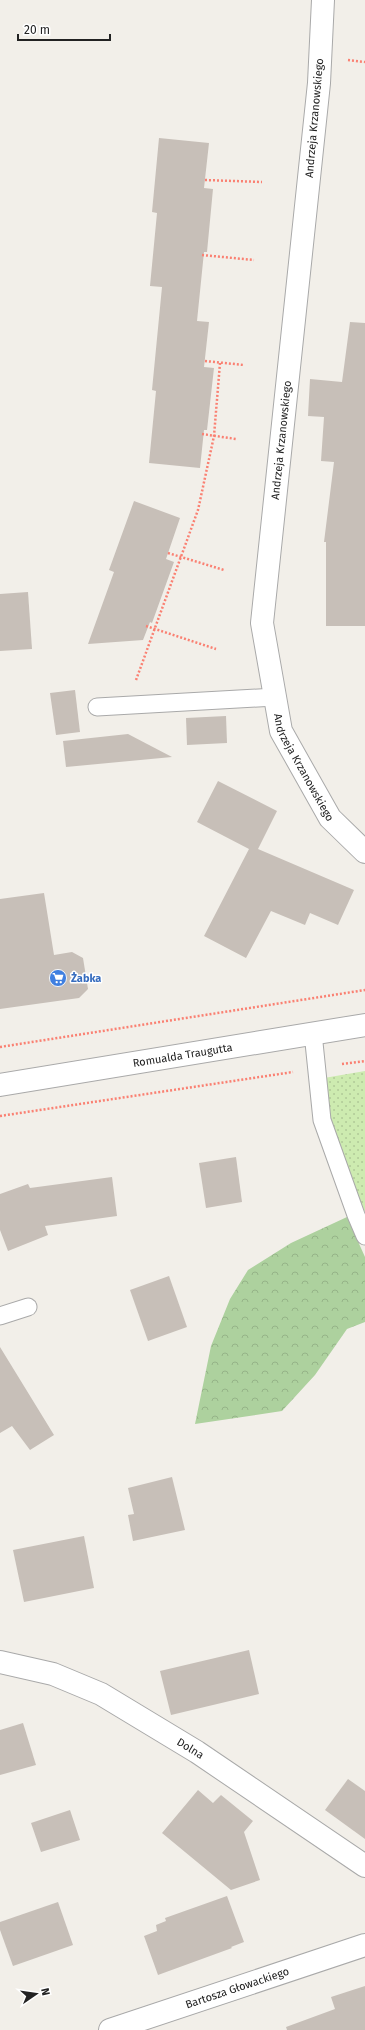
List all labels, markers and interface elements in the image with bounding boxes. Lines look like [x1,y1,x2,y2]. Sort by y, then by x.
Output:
scale bar [18,16,110,42]
text: 20 m [24,23,50,37]
street label: Andrzeja Krzanowskiego [303,58,326,178]
street label: Andrzeja Krzanowskiego [269,380,294,500]
street label: Andrzeja Krzanowskiego [271,712,336,824]
supermarket icon: Żabka [48,968,68,988]
place label: Żabka [71,972,101,985]
street label: Romualda Traugutta [132,1041,233,1070]
street label: Dolna [174,1735,206,1762]
street label: Bartosza Głowackiego [184,1965,291,2011]
north arrow [16,1974,56,2014]
text: N [38,1987,52,1997]

